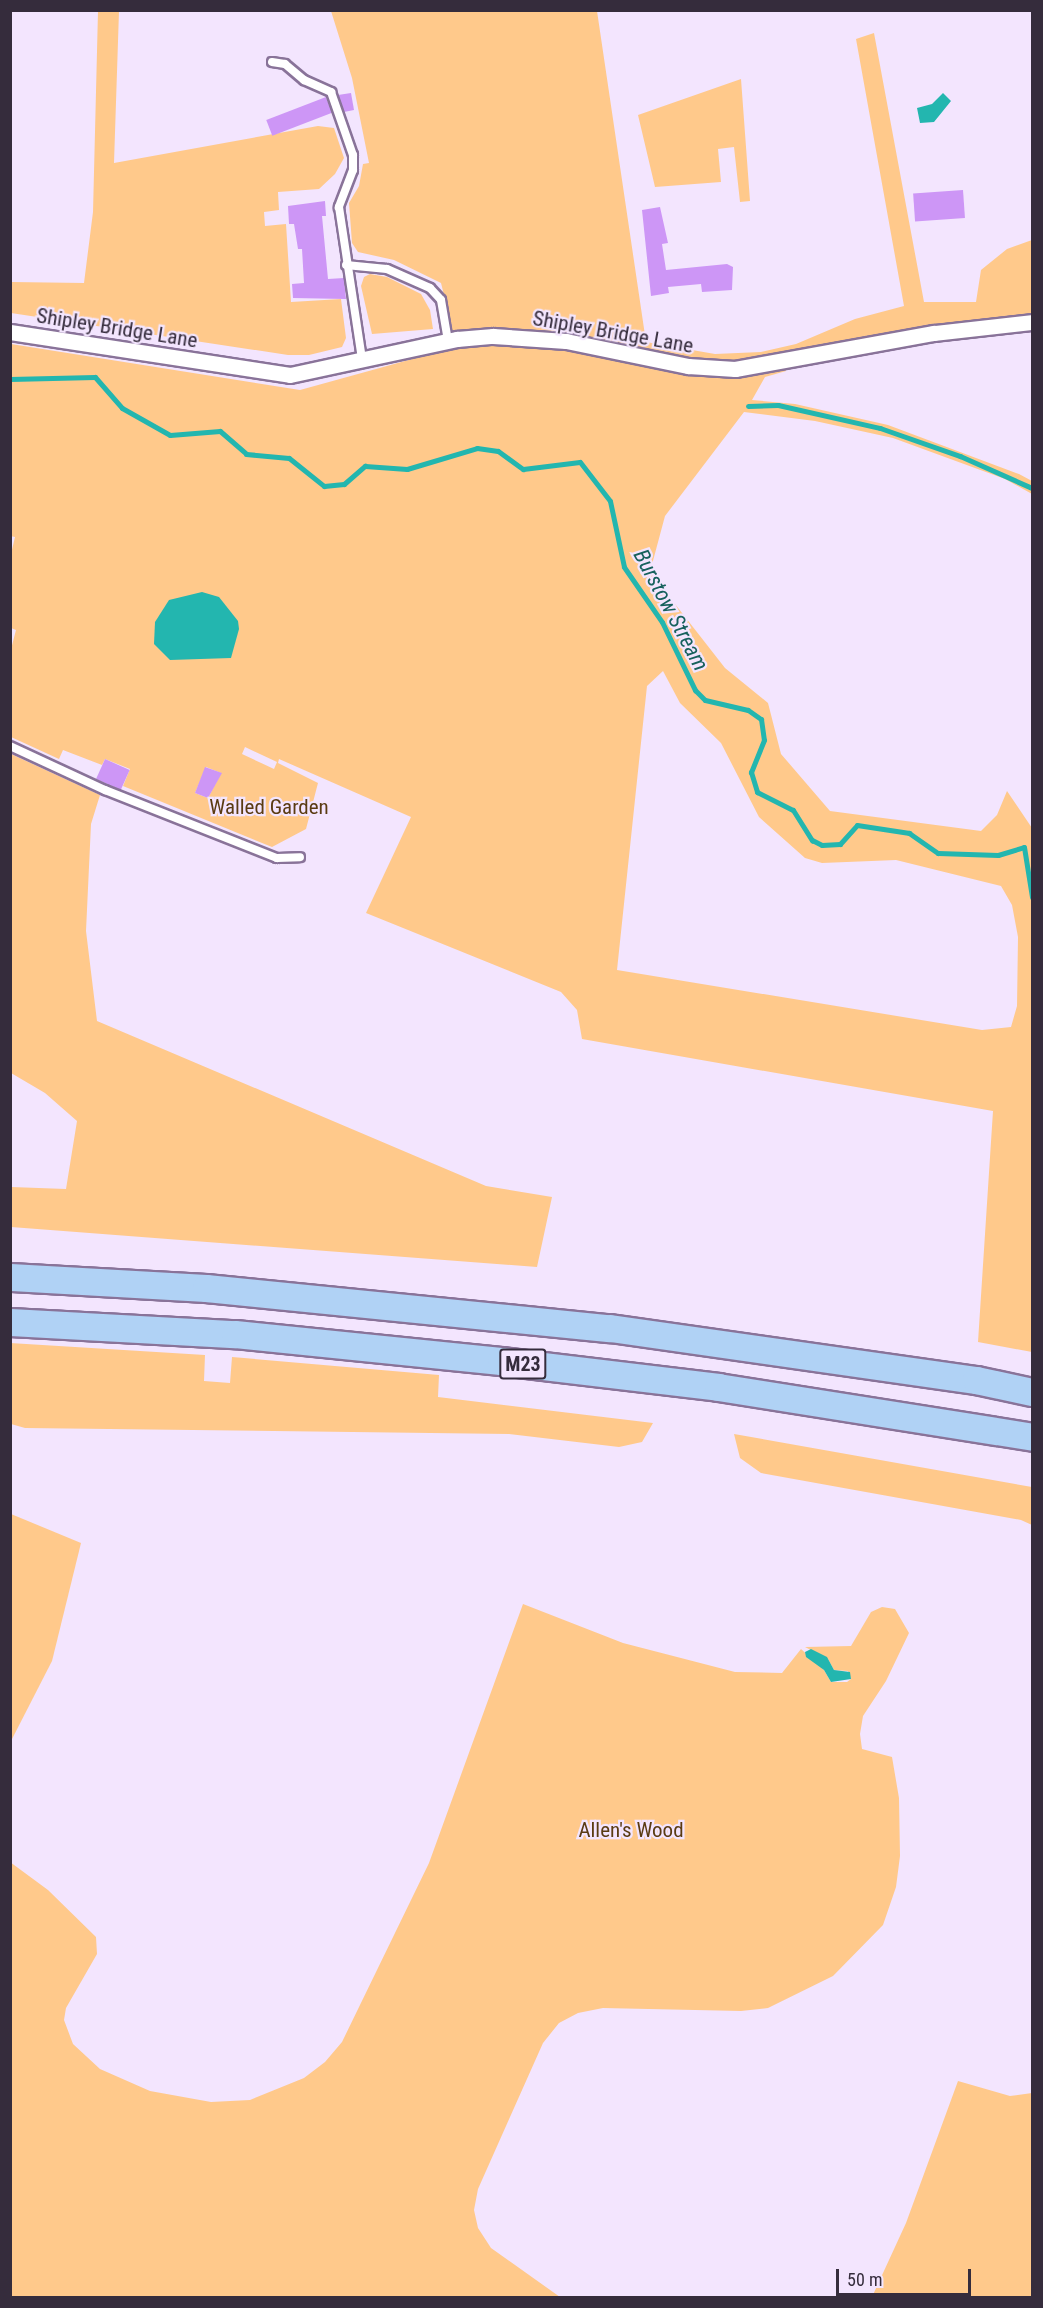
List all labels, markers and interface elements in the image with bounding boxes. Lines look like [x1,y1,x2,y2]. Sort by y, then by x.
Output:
street label: Shipley Bridge Lane [35,303,199,353]
street label: Shipley Bridge Lane [531,305,695,359]
water label: Burstow Stream [628,545,714,675]
park label: Walled Garden [209,794,329,820]
road number: M23 [499,1347,547,1381]
park label: Allen's Wood [578,1817,684,1843]
scale bar [839,2257,974,2295]
text: 50 m [847,2269,882,2290]

